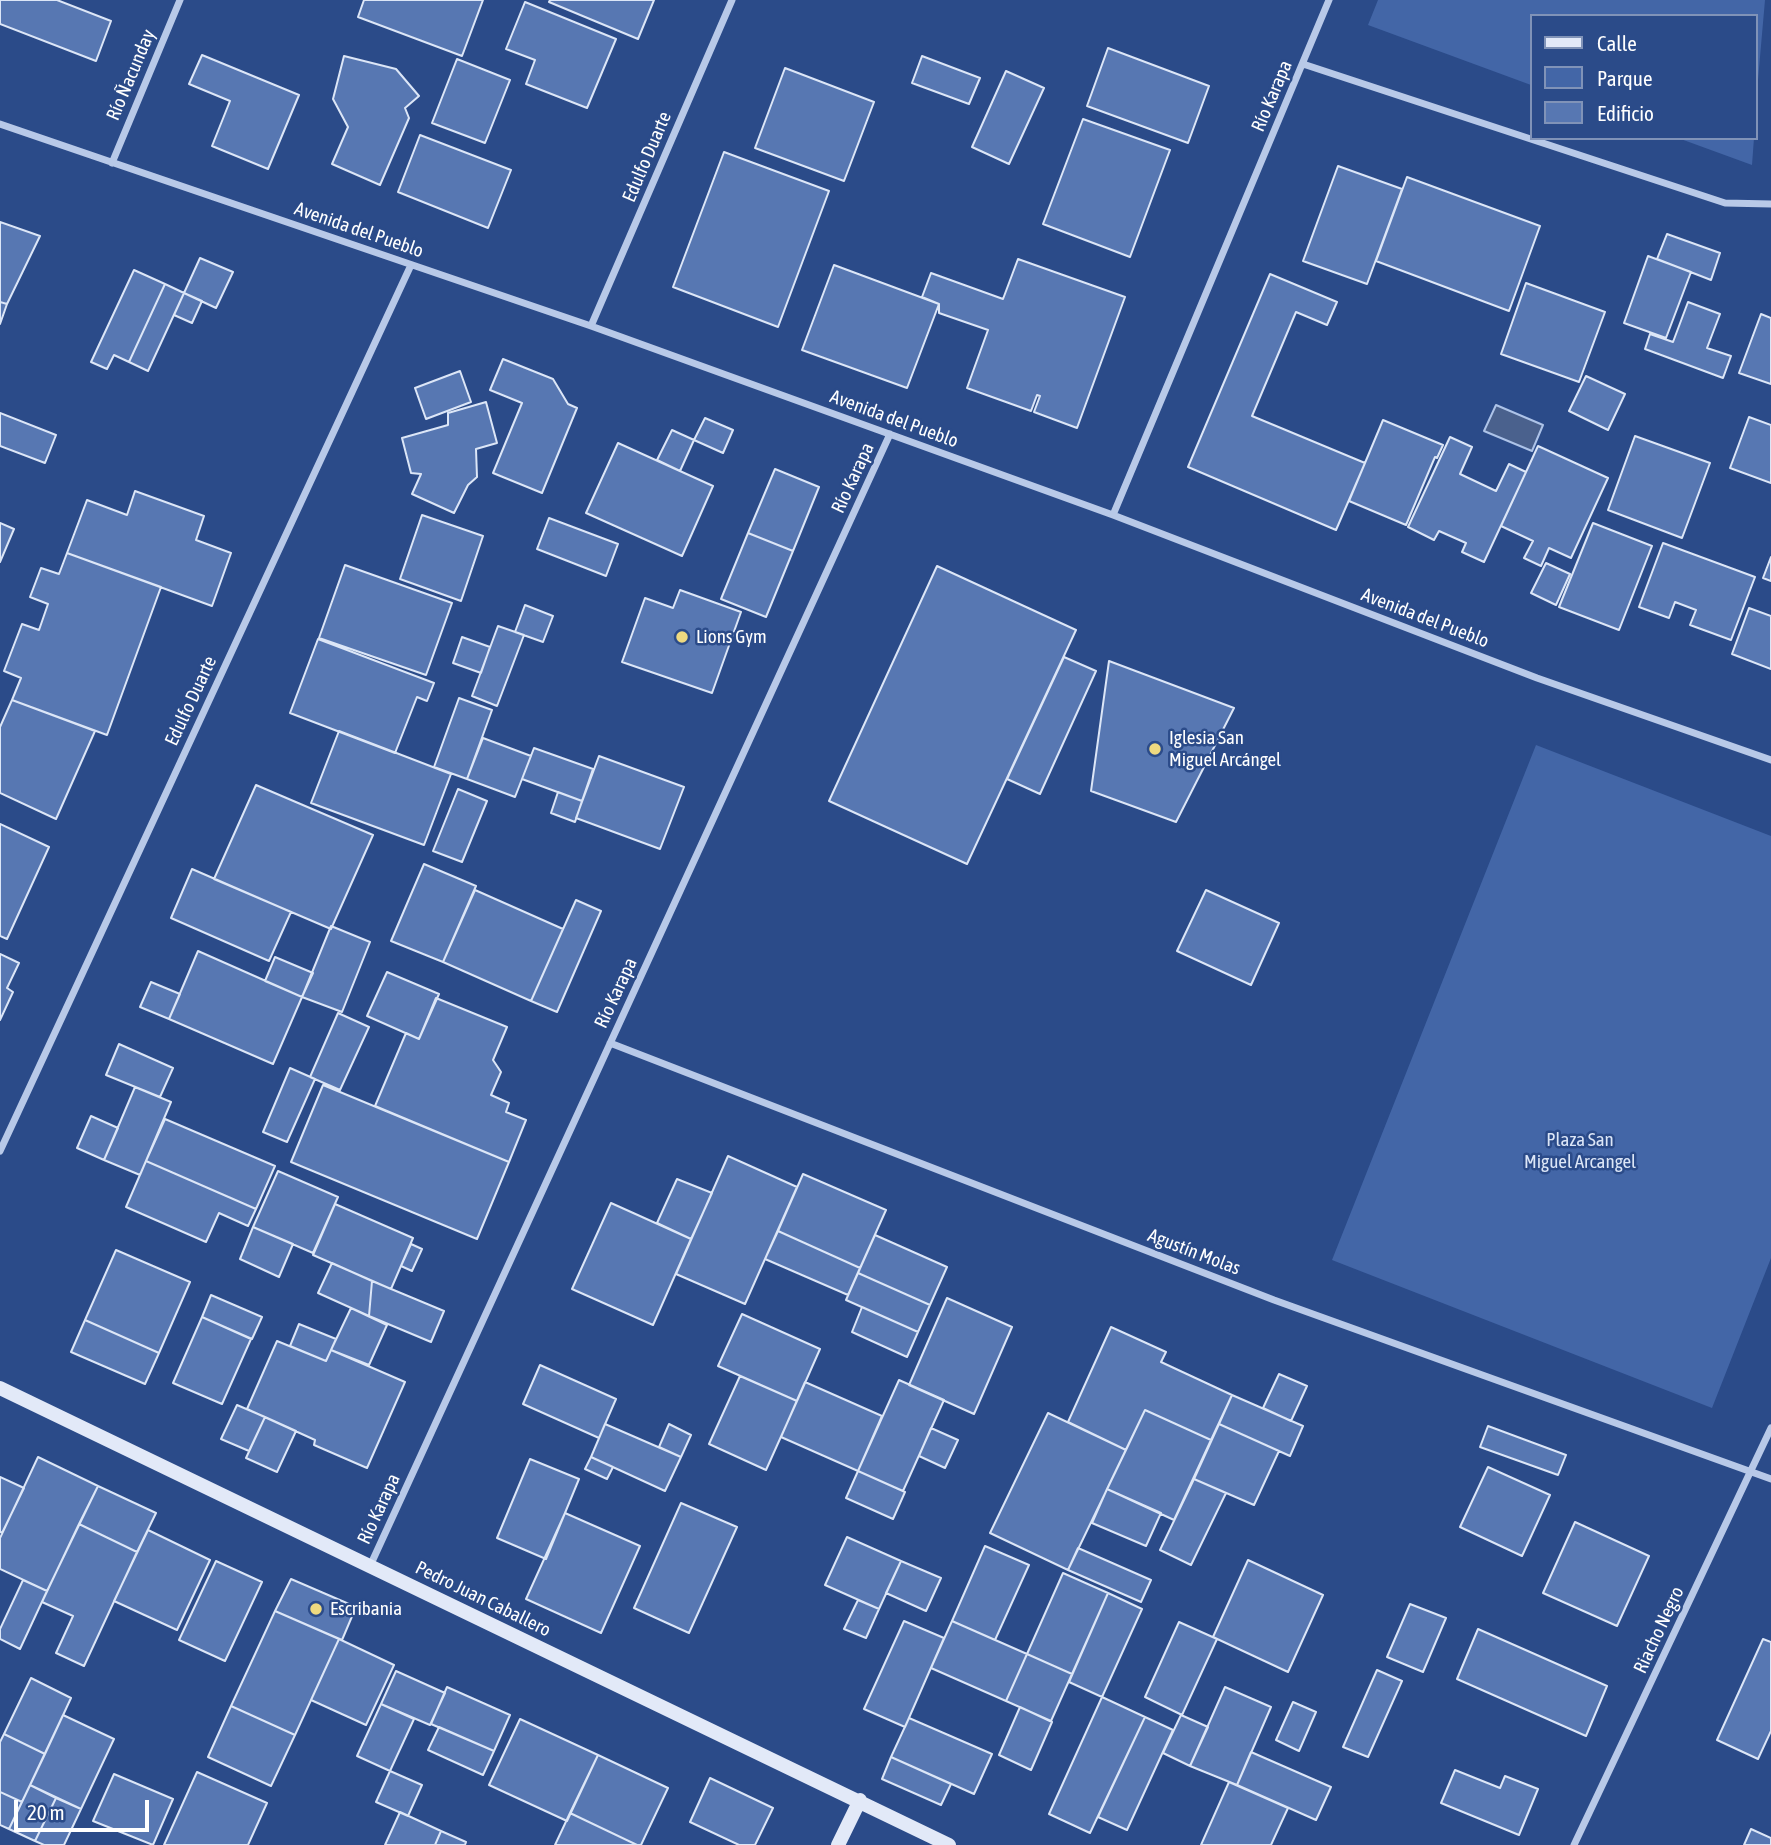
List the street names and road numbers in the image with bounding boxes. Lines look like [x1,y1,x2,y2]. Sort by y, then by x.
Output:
street label: Río Ñacunday [102,26,160,124]
street label: Río Karapa [1247,57,1297,135]
street label: Edulfo Duarte [618,108,676,206]
street label: Avenida del Pueblo [292,197,426,263]
street label: Avenida del Pueblo [827,385,961,453]
street label: Río Karapa [827,439,879,517]
street label: Avenida del Pueblo [1358,583,1492,653]
street label: Edulfo Duarte [160,653,222,749]
street label: Río Karapa [590,954,642,1032]
street label: Agustín Molas [1145,1224,1243,1280]
street label: Río Karapa [353,1470,405,1548]
street label: Pedro Juan Caballero [412,1556,554,1642]
street label: Riacho Negro [1629,1583,1689,1677]

